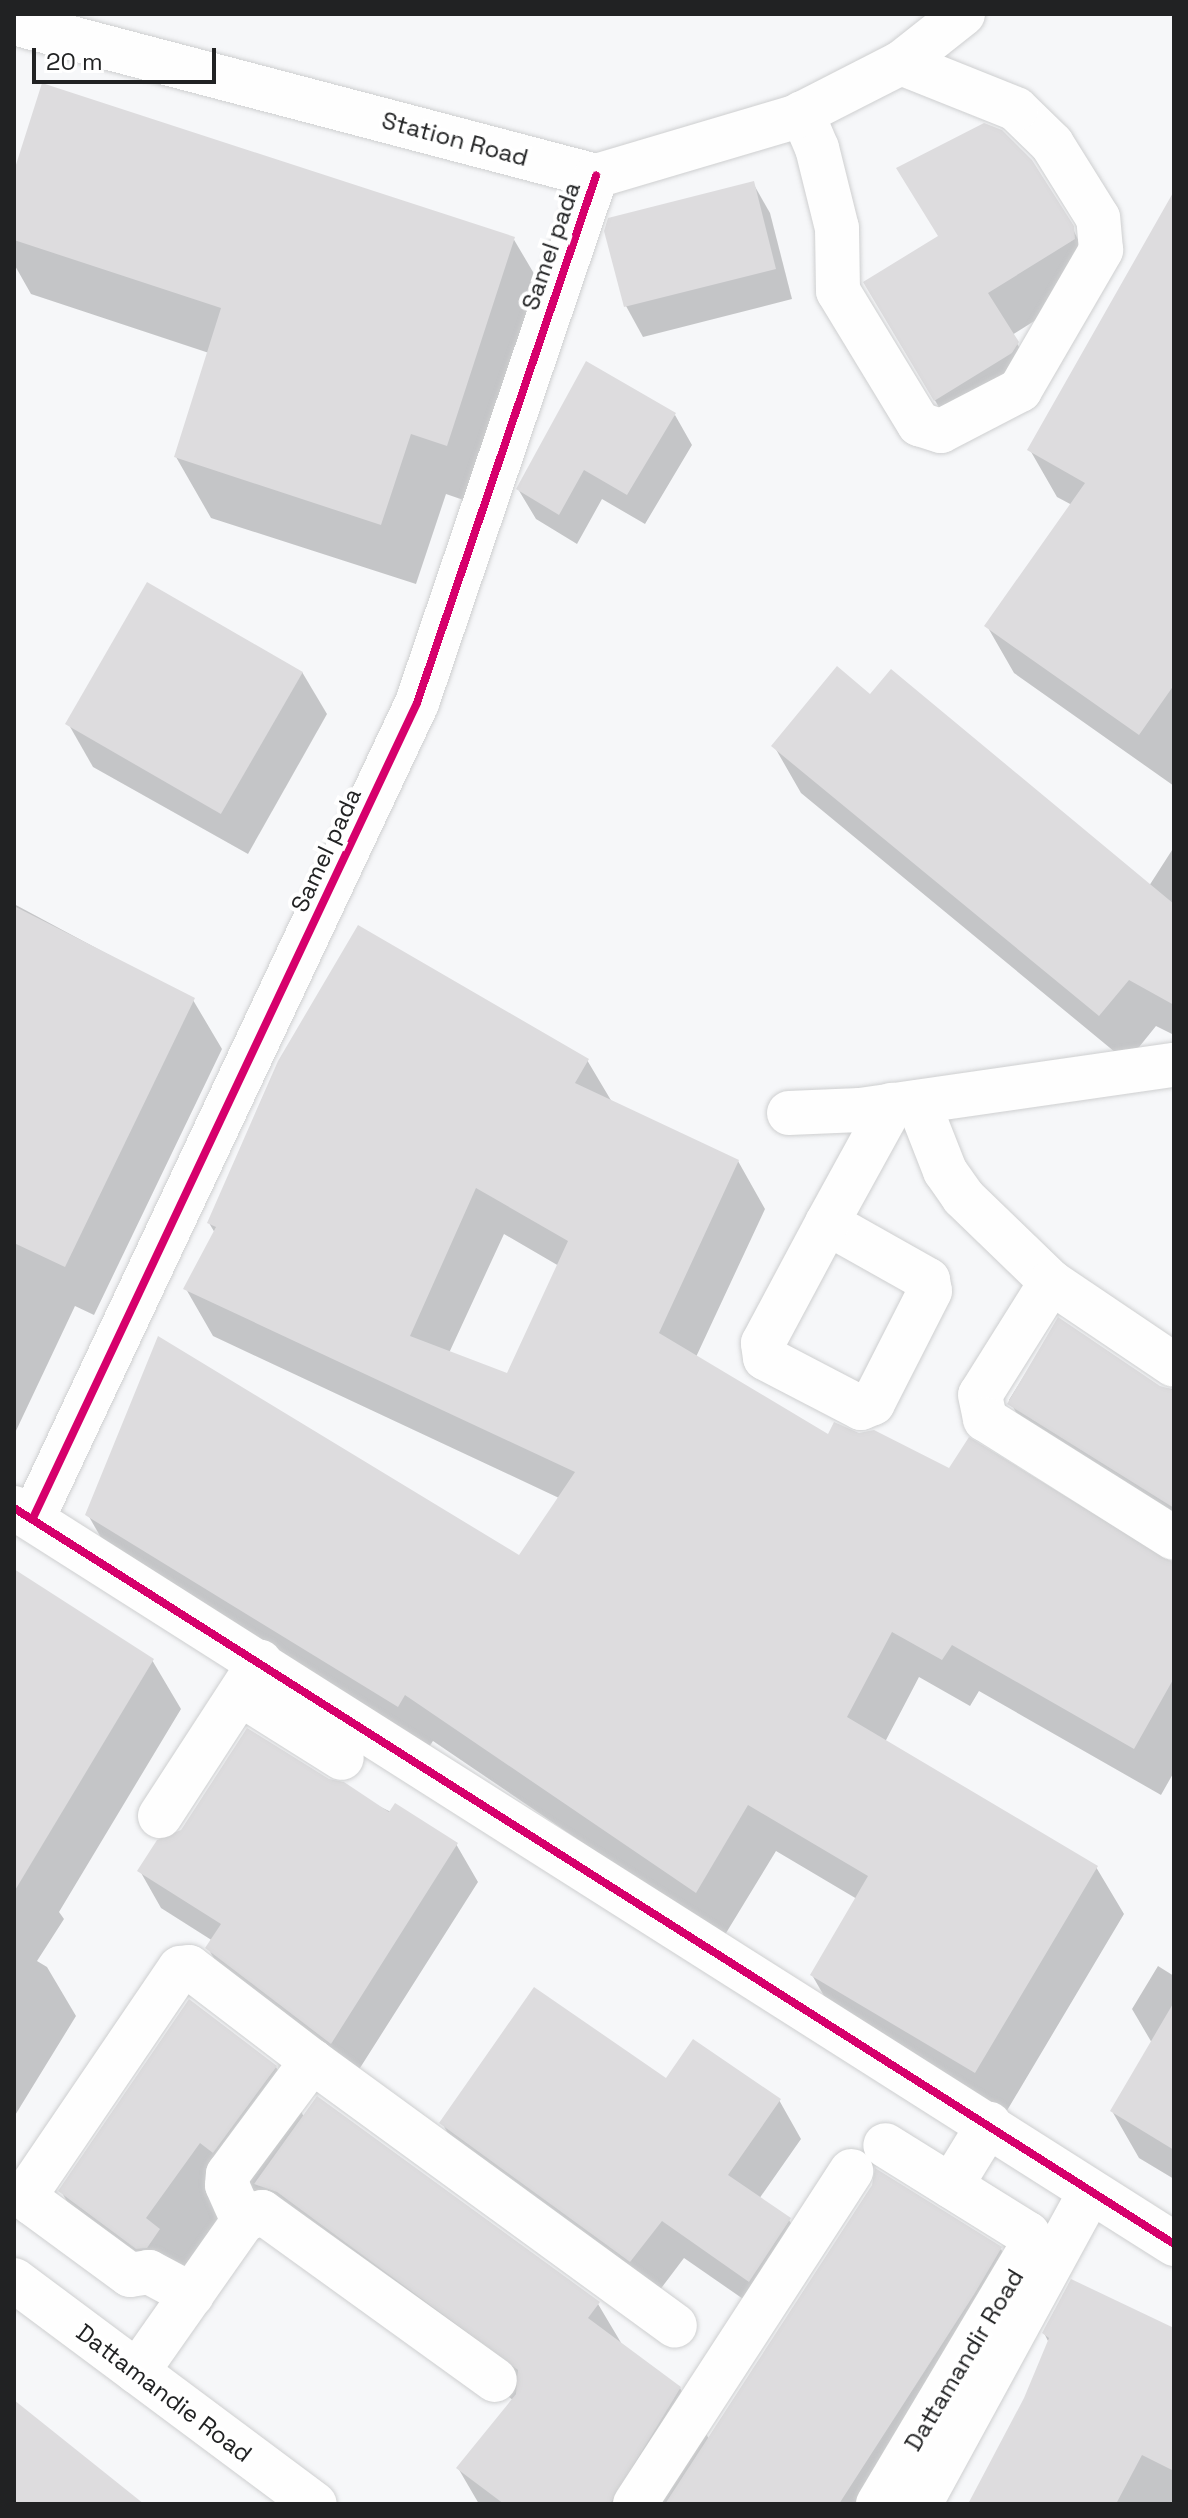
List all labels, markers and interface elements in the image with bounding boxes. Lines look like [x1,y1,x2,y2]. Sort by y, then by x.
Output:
scale bar [36,32,220,82]
text: 20 m [46,46,103,77]
street label: Station Road [379,106,531,172]
street label: Samel pada [516,178,586,314]
street label: Samel pada [285,783,367,917]
street label: Dattamandir Road [898,2264,1030,2456]
street label: Dattamandie Road [71,2318,257,2468]

